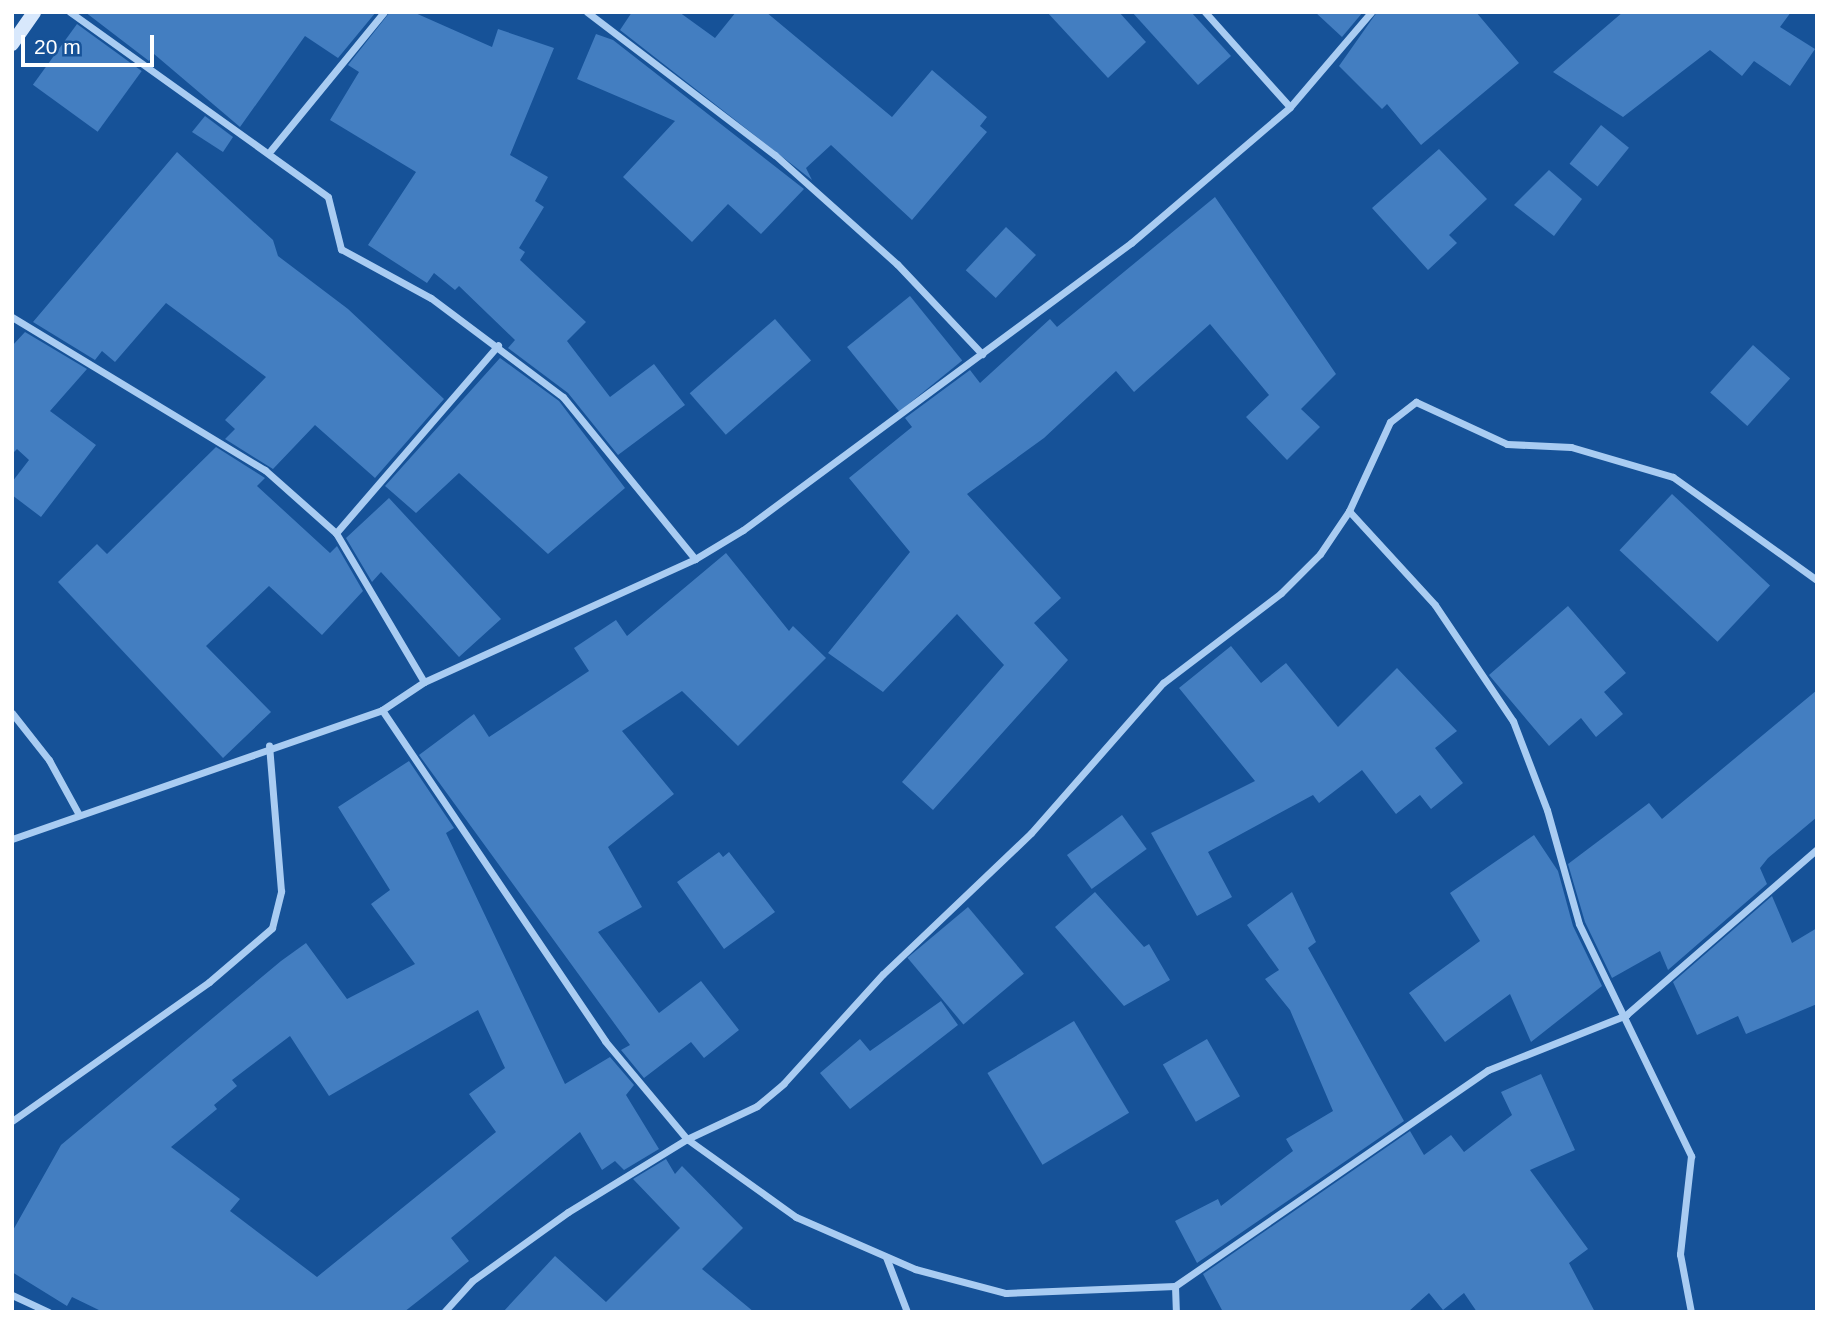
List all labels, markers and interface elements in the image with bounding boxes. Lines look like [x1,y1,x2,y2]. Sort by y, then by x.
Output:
scale bar [24,21,158,65]
text: 20 m [34,35,81,58]

